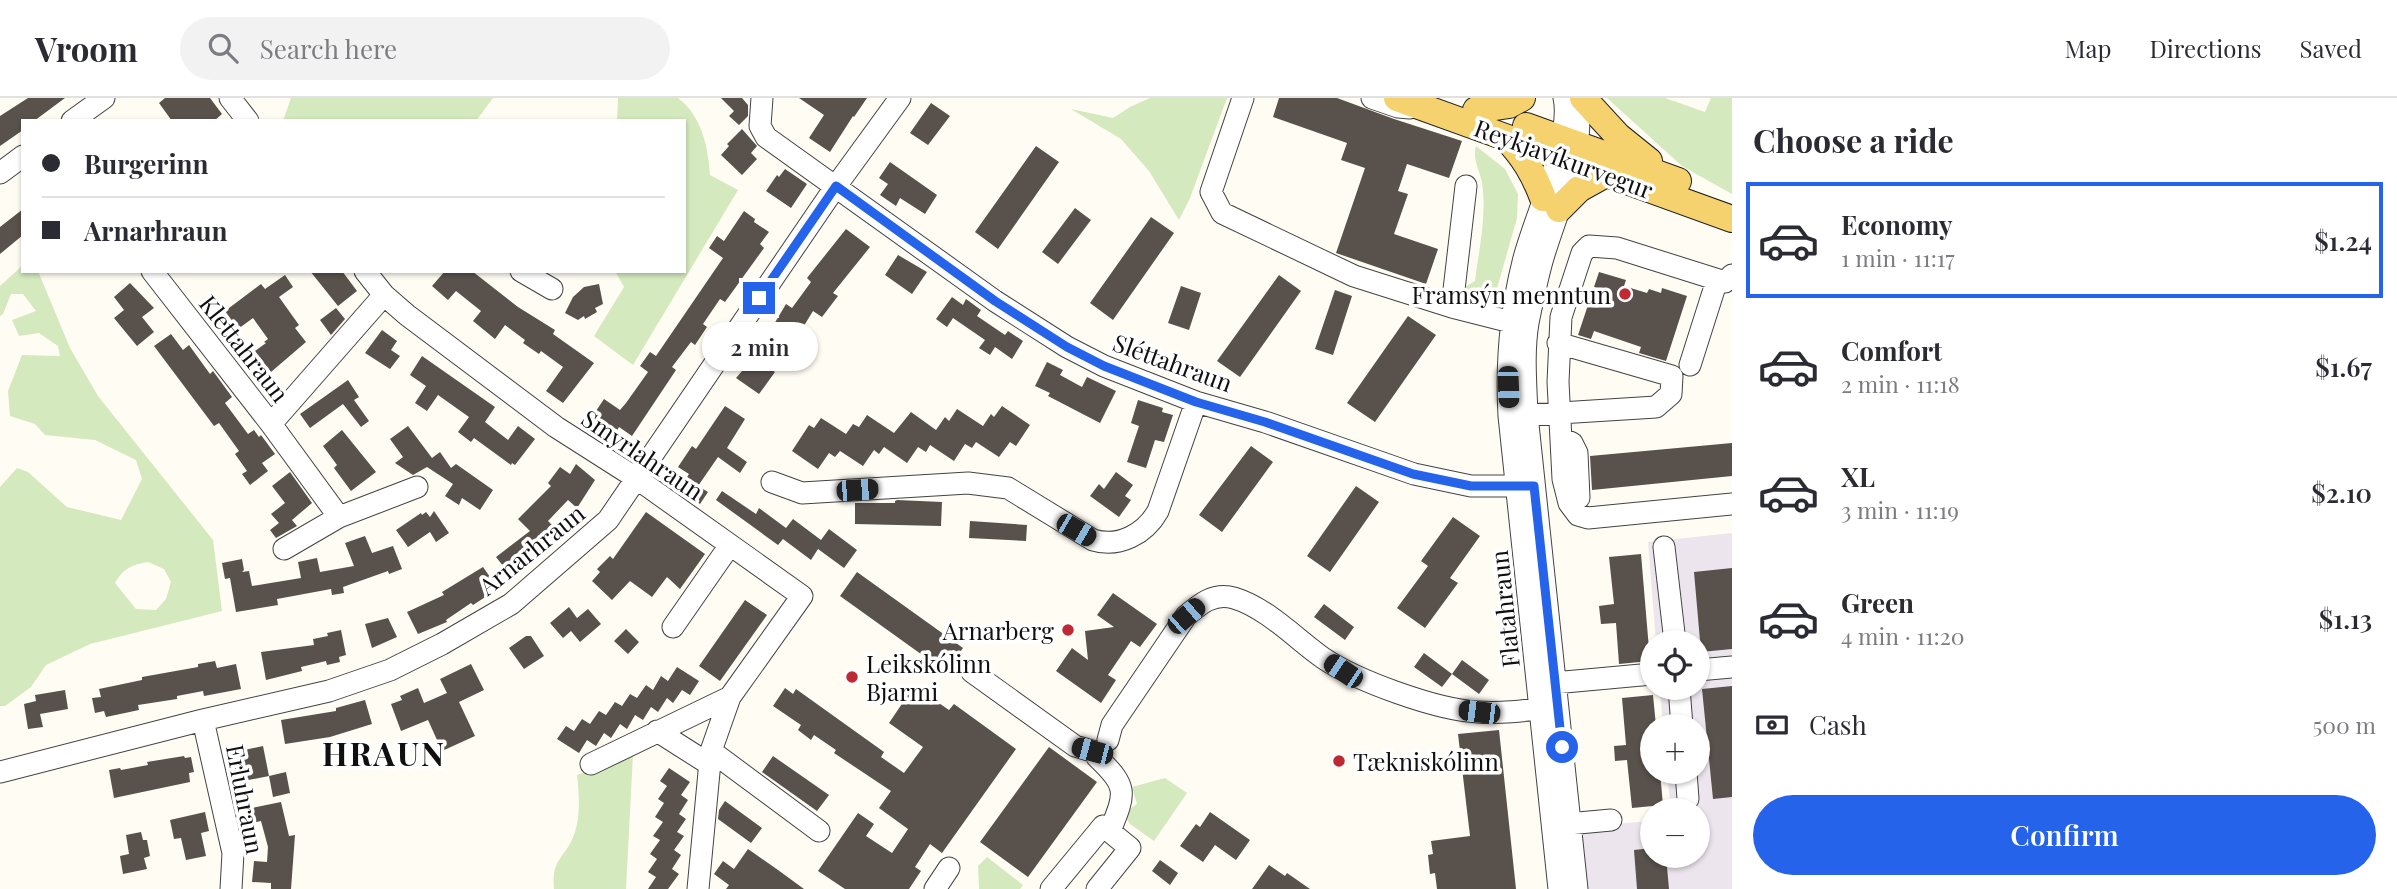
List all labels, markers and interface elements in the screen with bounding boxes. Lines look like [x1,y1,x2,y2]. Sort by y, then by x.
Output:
search box [180,17,670,80]
text: Vroom [35,26,138,70]
icon: search [204,29,242,67]
text: Search here [260,31,397,66]
text: Map [2065,32,2111,64]
text: Directions [2149,32,2262,64]
text: Saved [2300,32,2362,64]
street label: Reykjavíkurvegur [1470,111,1658,205]
text: Choose a ride [1753,118,1954,161]
text: Burgerinn [84,146,209,181]
text: Economy [1841,207,1952,242]
icon: car [1757,209,1820,272]
text: Arnarhraun [84,213,228,248]
text: $1.24 [2314,223,2372,258]
text: 1 min · 11:17 [1841,242,1955,273]
place label: Framsýn menntun [1411,278,1611,310]
route end [743,282,775,314]
marker: Framsýn menntun [1617,286,1633,302]
street label: Klettahraun [193,288,297,408]
callout: 2 min [701,322,817,372]
street label: Sléttahraun [1109,326,1237,398]
text: 2 min [731,331,789,362]
text: Comfort [1841,333,1942,368]
icon: car [1757,335,1820,398]
text: $1.67 [2315,349,2372,384]
car [1497,366,1520,408]
text: 2 min · 11:18 [1841,368,1960,399]
street label: Smyrlahraun [576,402,710,506]
text: XL [1841,459,1875,494]
icon: car [1757,461,1820,524]
text: $2.10 [2311,475,2372,510]
car [836,478,879,502]
text: 3 min · 11:19 [1841,494,1959,525]
street label: Arnarhraun [471,497,591,602]
car [1053,510,1100,550]
street label: Flatahraun [1482,549,1526,669]
text: Green [1841,585,1914,620]
icon: car [1757,587,1820,650]
car [1164,594,1209,638]
text: $1.13 [2319,601,2372,636]
place label: Arnarberg [942,614,1054,646]
text: 4 min · 11:20 [1841,620,1964,651]
marker: Arnarberg [1060,622,1076,638]
map controls [1640,630,1710,868]
button: locate [1640,630,1710,700]
place label: Leikskólinn Bjarmi [866,647,991,707]
car [1320,651,1367,691]
marker: Leikskólinn Bjarmi [844,669,860,685]
car [1457,699,1502,725]
icon: cash [1753,706,1791,744]
text: Cash [1809,707,1867,742]
text: 500 m [2313,709,2376,740]
button: + [1640,714,1710,784]
district label: HRAUN [322,731,446,774]
route start [1546,731,1578,763]
car [1069,735,1116,767]
street label: Erluhraun [220,742,272,856]
place label: Tækniskólinn [1353,745,1499,777]
marker: Tækniskólinn [1331,753,1347,769]
button: Confirm [1753,795,2376,875]
button: − [1640,798,1710,868]

